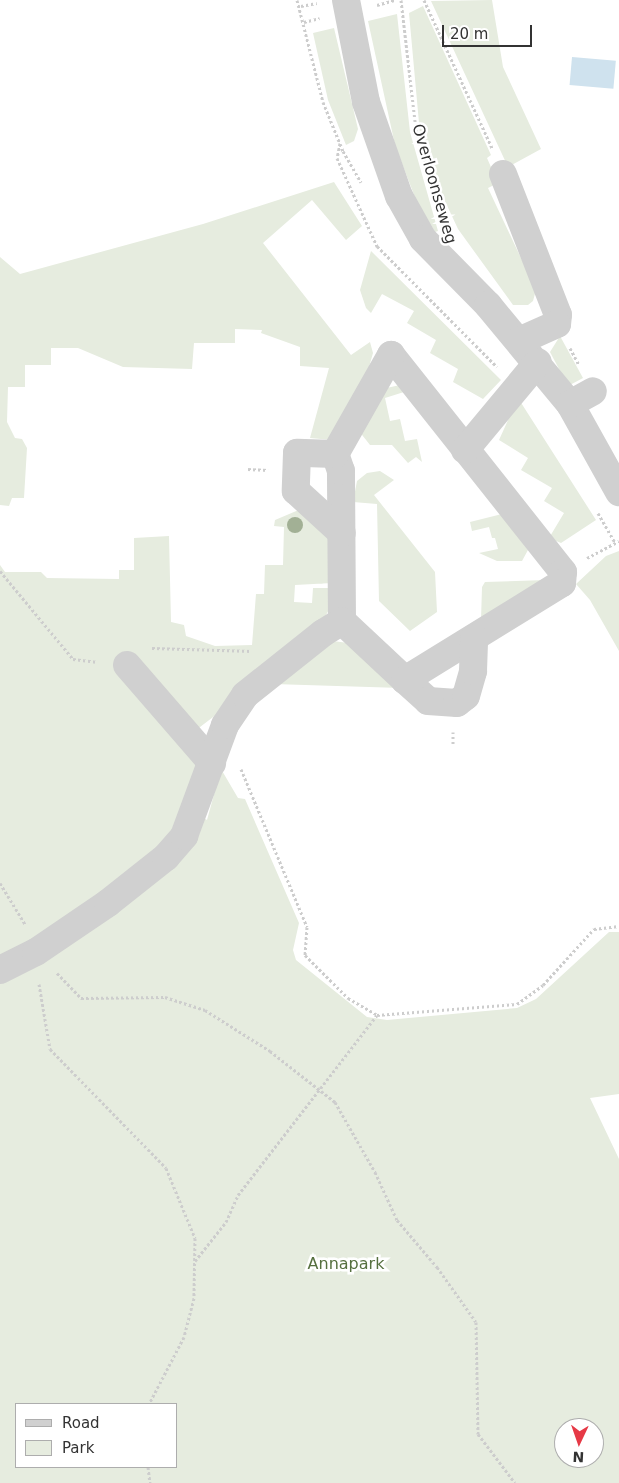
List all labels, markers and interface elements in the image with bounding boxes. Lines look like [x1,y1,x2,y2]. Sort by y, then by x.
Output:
scale bar [444,15,534,47]
text: 20 m [450,25,488,43]
street label: Overloonseweg [408,122,460,246]
park label: Annapark [308,1254,384,1274]
legend [15,1403,178,1468]
text: Road [62,1414,100,1432]
north arrow [554,1418,604,1468]
text: Park [62,1439,94,1457]
text: N [572,1449,585,1465]

